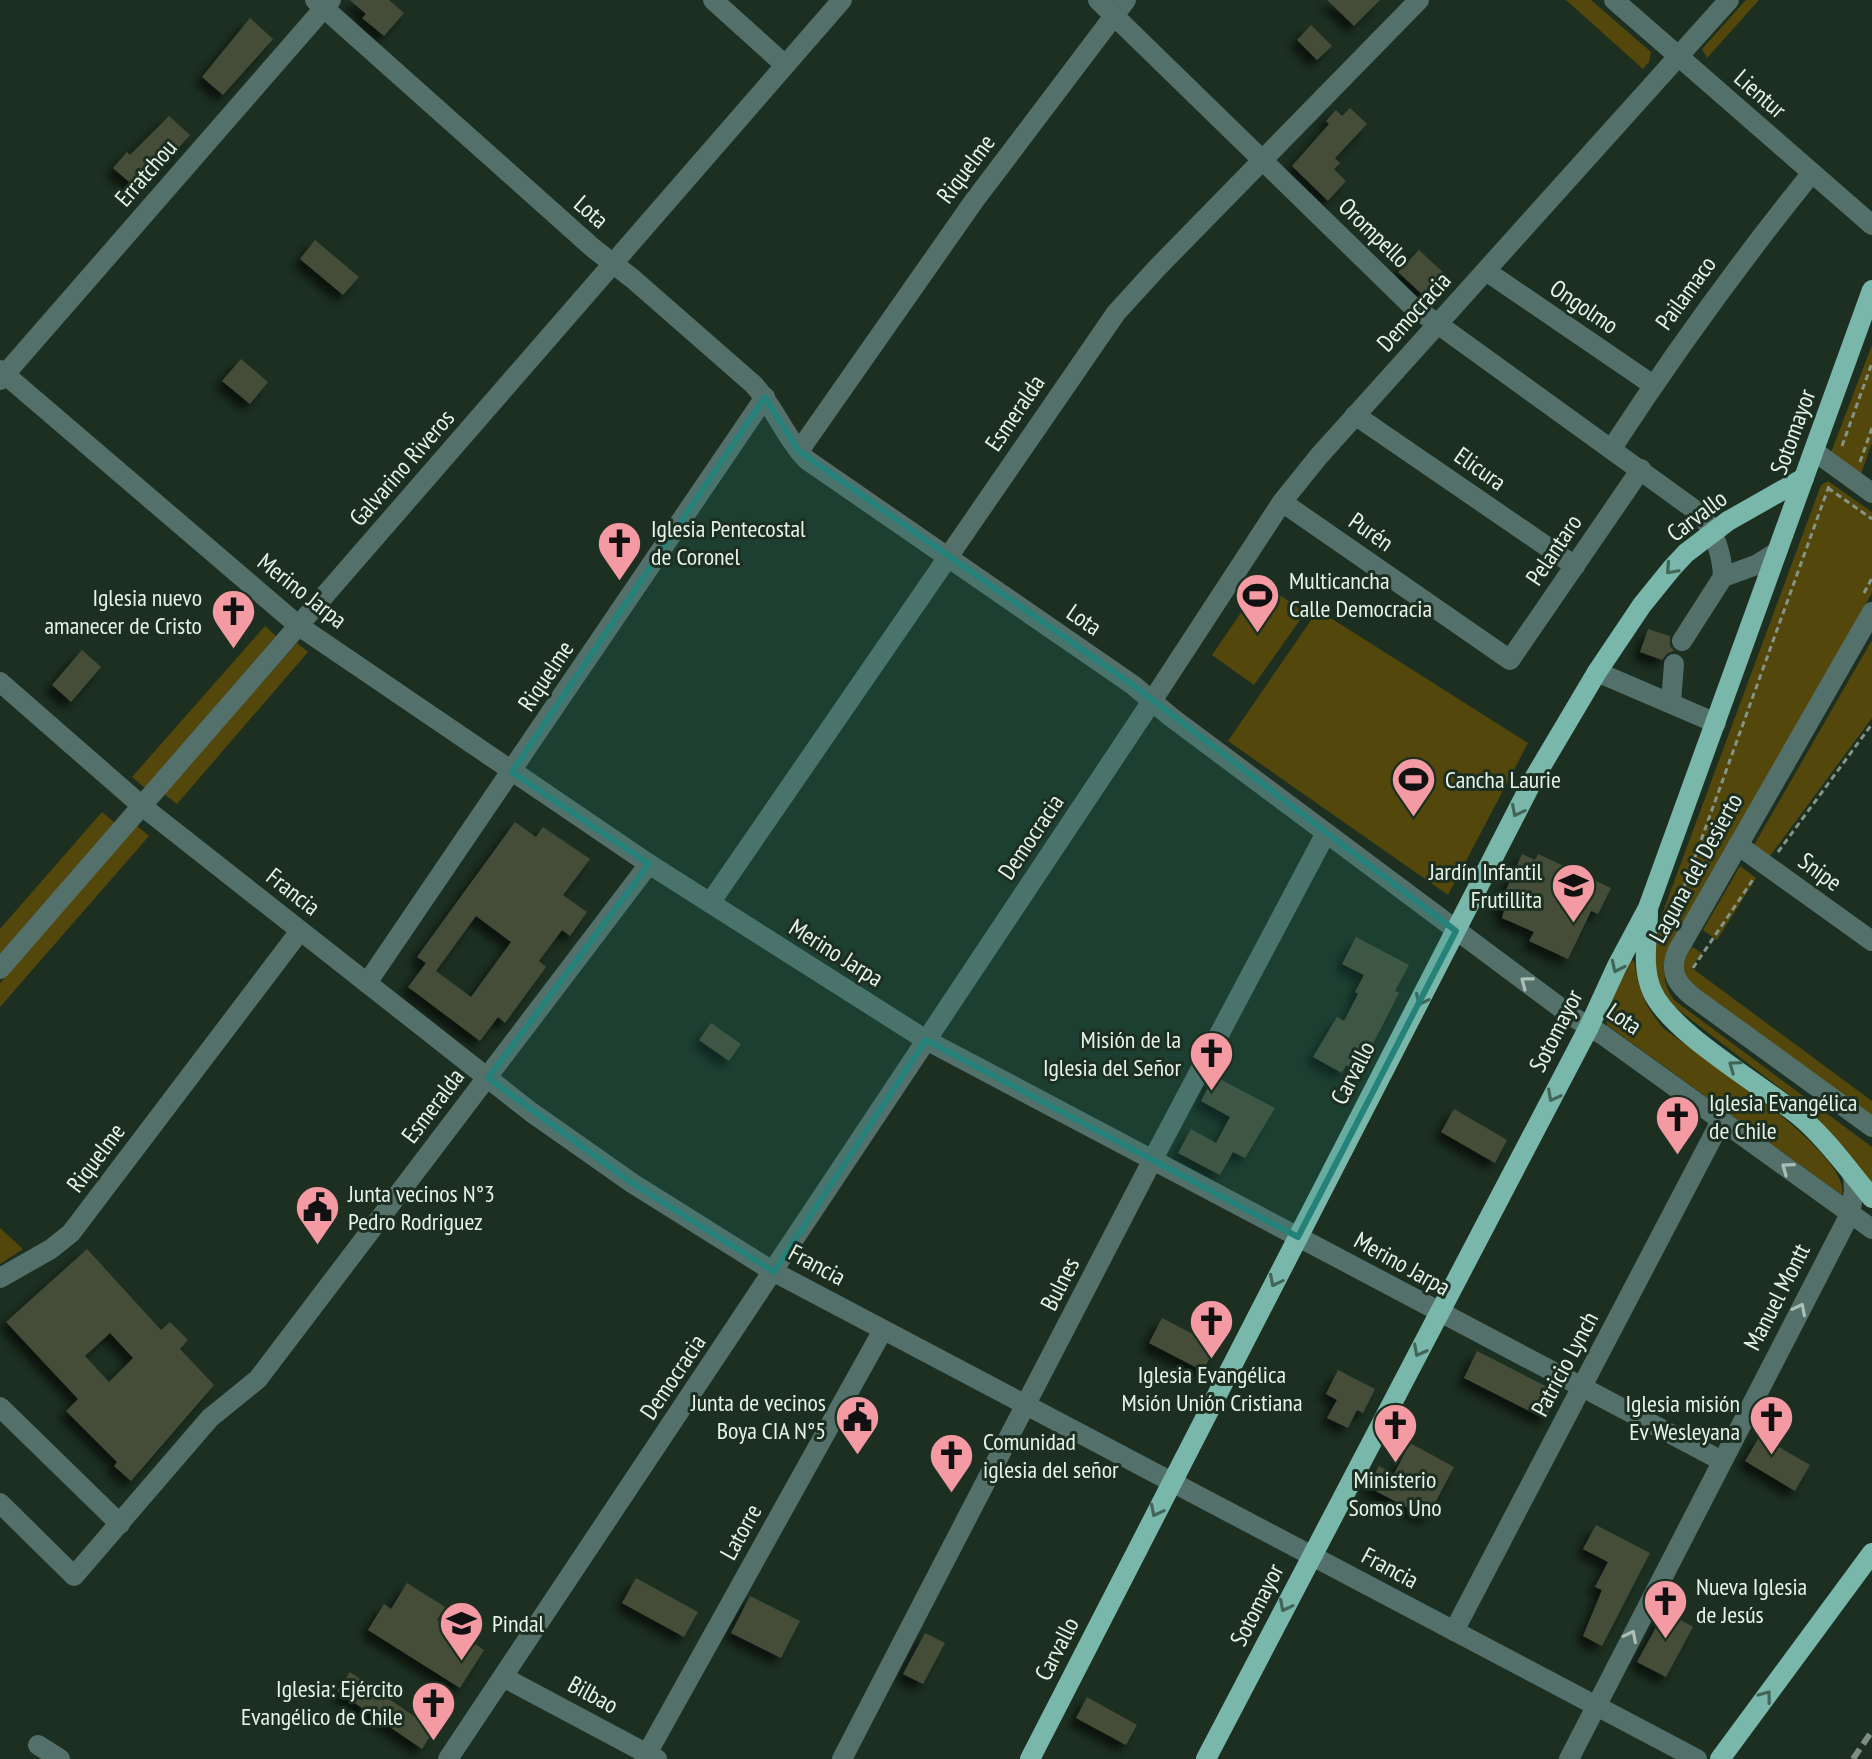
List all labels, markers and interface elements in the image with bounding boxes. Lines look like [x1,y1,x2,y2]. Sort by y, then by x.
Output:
street label: Lientur [1728,62,1793,125]
street label: Riquelme [930,128,1002,209]
street label: Erratchou [108,133,183,213]
street label: Lota [568,188,615,235]
street label: Orompello [1332,191,1417,274]
street label: Pailamaco [1648,250,1723,336]
street label: Democracia [1370,265,1457,358]
street label: Ongolmo [1544,272,1624,341]
street label: Esmeralda [978,369,1051,457]
street label: Sotomayor [1763,384,1822,479]
street label: Galvarino Riveros [342,403,461,532]
street label: Elicura [1448,440,1512,497]
street label: Carvallo [1660,483,1733,548]
street label: Purén [1343,505,1400,558]
street label: Pelantaro [1519,508,1589,591]
place label: Iglesia Pentecostal de Coronel [651,513,806,572]
church icon: Iglesia Pentecostal de Coronel [596,519,644,582]
street label: Merino Jarpa [251,546,353,635]
one-way arrow [1667,560,1681,575]
place label: Multicancha Calle Democracia [1289,565,1432,624]
sports icon: Multicancha Calle Democracia [1234,571,1282,634]
place label: Iglesia nuevo amanecer de Cristo [44,582,202,641]
church icon: Iglesia nuevo amanecer de Cristo [209,588,257,651]
street label: Lota [1061,597,1108,642]
street label: Riquelme [511,634,580,717]
sports icon: Cancha Laurie [1390,756,1438,819]
place label: Cancha Laurie [1445,764,1561,795]
street label: Democracia [991,788,1070,885]
street label: Laguna del Desierto [1642,788,1749,948]
one-way arrow [1511,803,1527,818]
street label: Snipe [1792,845,1848,898]
place label: Jardín Infantil Frutillita [1428,856,1542,915]
street label: Francia [260,861,326,922]
school or university icon: Jardín Infantil Frutillita [1549,862,1597,925]
street label: Merino Jarpa [784,912,889,994]
one-way arrow [1611,958,1627,973]
one-way arrow [1520,977,1534,991]
street label: Sotomayor [1522,984,1590,1077]
one-way arrow [1415,992,1430,1006]
street label: Lota [1601,996,1648,1041]
place label: Misión de la Iglesia del Señor [1043,1024,1181,1083]
church icon: Misión de la Iglesia del Señor [1188,1030,1236,1093]
street label: Carvallo [1323,1036,1382,1110]
street label: Esmeralda [394,1062,471,1149]
one-way arrow [1728,1062,1743,1076]
one-way arrow [1547,1087,1562,1102]
place label: Iglesia Evangélica de Chile [1709,1087,1857,1146]
church icon: Iglesia Evangélica de Chile [1654,1093,1702,1156]
street label: Riquelme [60,1117,132,1198]
one-way arrow [1781,1164,1795,1178]
place label: Junta vecinos N°3 Pedro Rodriguez [347,1178,495,1237]
public building icon: Junta vecinos N°3 Pedro Rodriguez [293,1184,341,1247]
street label: Merino Jarpa [1349,1225,1456,1303]
street label: Francia [783,1237,851,1292]
street label: Manuel Montt [1736,1238,1817,1355]
street label: Bulnes [1033,1252,1086,1316]
one-way arrow [1270,1272,1285,1287]
church icon: Iglesia Evangélica Msión Unión Cristiana [1188,1297,1236,1360]
one-way arrow [1790,1302,1806,1317]
street label: Patricio Lynch [1524,1306,1605,1421]
street label: Democracia [633,1328,712,1425]
one-way arrow [1413,1342,1428,1357]
place label: Iglesia Evangélica Msión Unión Cristiana [1122,1359,1302,1418]
place label: Junta de vecinos Boya CIA N°5 [690,1387,826,1446]
place label: Iglesia misión Ev Wesleyana [1625,1388,1740,1447]
public building icon: Junta de vecinos Boya CIA N°5 [833,1393,881,1456]
church icon: Iglesia misión Ev Wesleyana [1747,1394,1795,1457]
church icon: Ministerio Somos Uno [1371,1402,1419,1465]
place label: Comunidad iglesia del señor [983,1426,1119,1485]
church icon: Comunidad iglesia del señor [928,1432,976,1495]
place label: Ministerio Somos Uno [1348,1464,1442,1523]
street label: Latorre [713,1498,768,1565]
one-way arrow [1150,1503,1165,1518]
street label: Francia [1356,1540,1424,1595]
street label: Sotomayor [1223,1558,1291,1651]
place label: Nueva Iglesia de Jesús [1696,1571,1807,1630]
church icon: Nueva Iglesia de Jesús [1641,1577,1689,1640]
one-way arrow [1280,1597,1295,1612]
school or university icon: Pindal [437,1600,485,1663]
place label: Pindal [492,1608,545,1639]
street label: Carvallo [1027,1612,1086,1686]
one-way arrow [1622,1630,1637,1645]
street label: Bilbao [563,1669,624,1721]
place label: Iglesia: Ejército Evangélico de Chile [241,1673,403,1732]
church icon: Iglesia: Ejército Evangélico de Chile [410,1679,458,1742]
one-way arrow [1756,1690,1771,1705]

